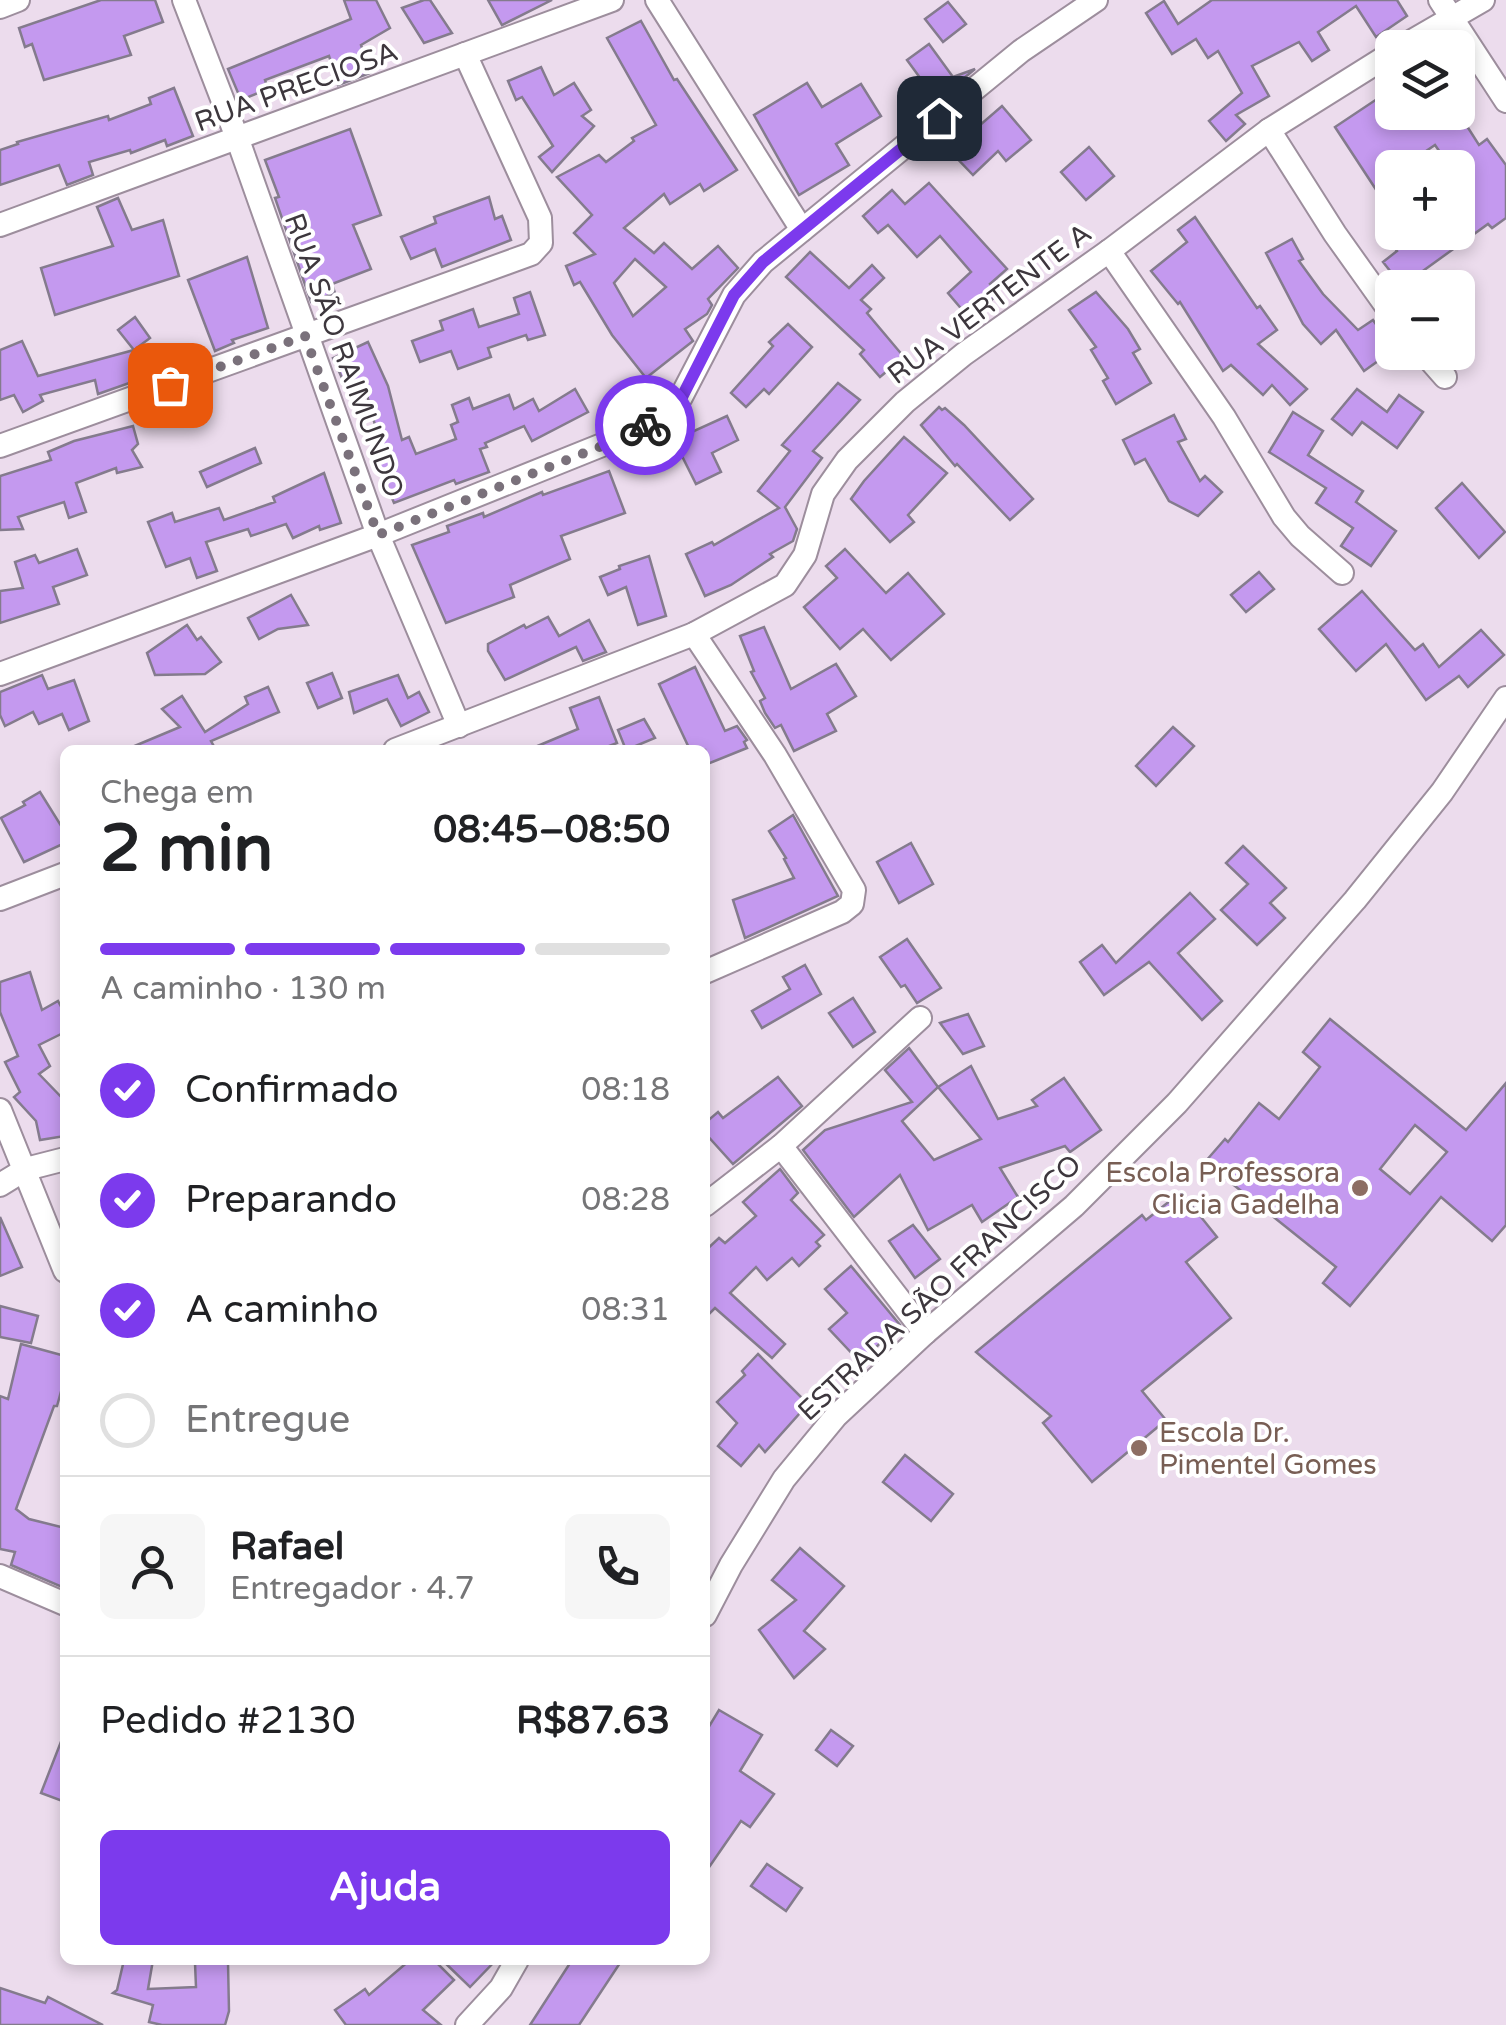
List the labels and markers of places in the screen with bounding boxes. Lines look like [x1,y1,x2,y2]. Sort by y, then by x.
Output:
pin [897,76,982,161]
pin [128,343,213,428]
place label: Escola Professora Clicia Gadelha [1105,1156,1340,1222]
marker: Escola Professora Clicia Gadelha [1349,1177,1371,1199]
place label: Escola Dr. Pimentel Gomes [1159,1416,1377,1482]
marker: Escola Dr. Pimentel Gomes [1128,1437,1150,1459]

